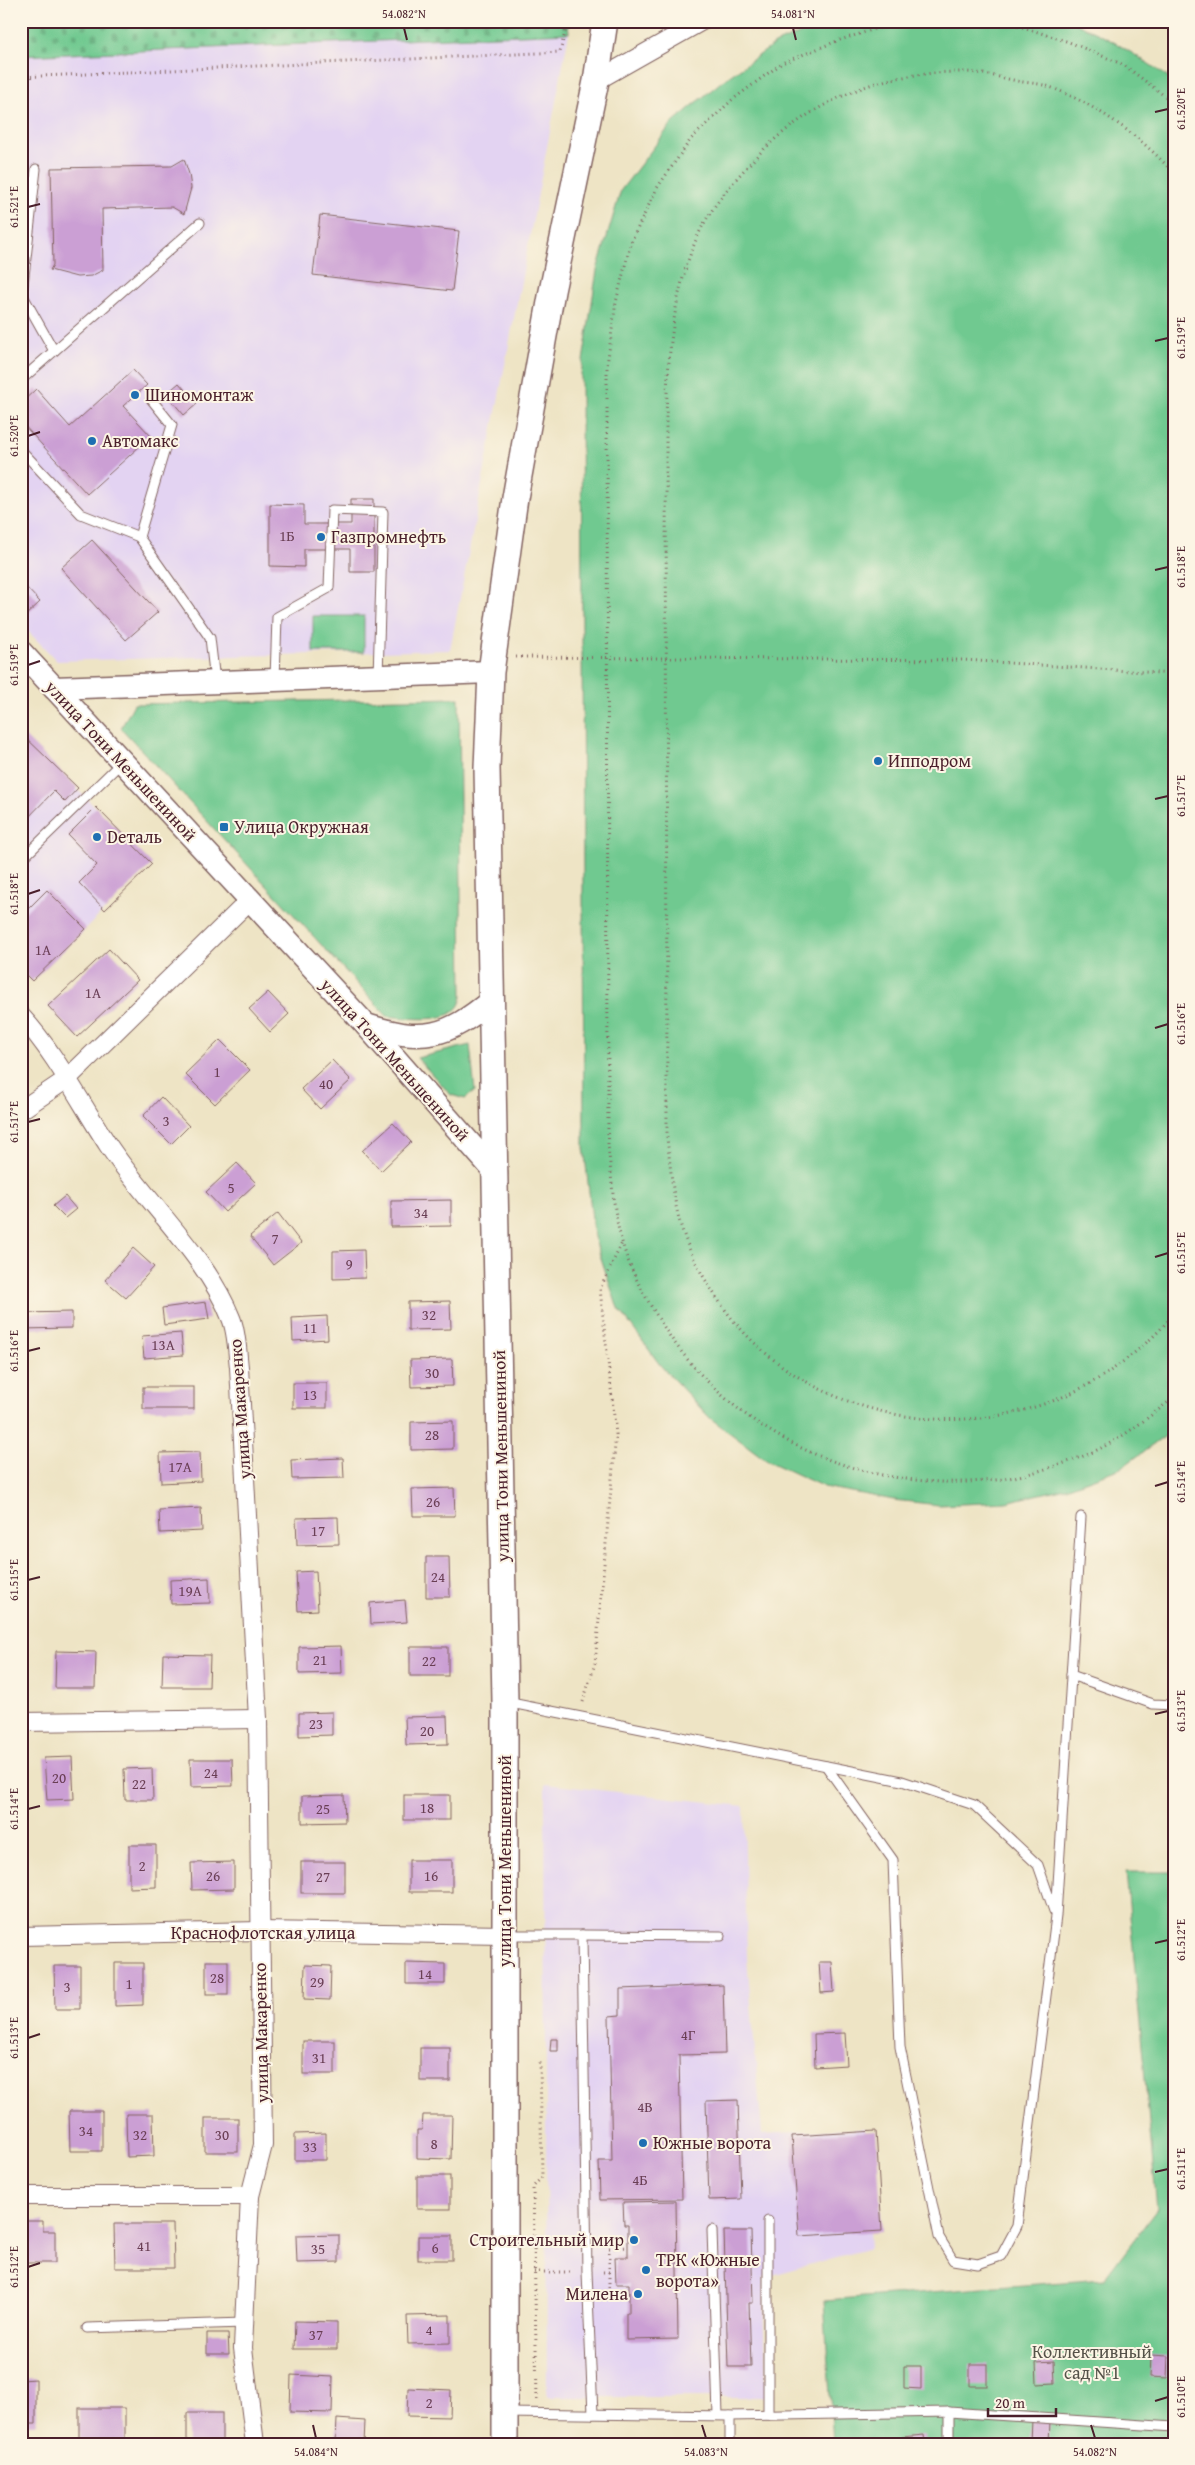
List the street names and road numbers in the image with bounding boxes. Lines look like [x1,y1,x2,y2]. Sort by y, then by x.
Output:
street label: улица Тони Меньшениной [39,673,204,848]
street label: улица Тони Меньшениной [314,971,477,1148]
street label: улица Макаренко [221,1338,258,1481]
street label: улица Тони Меньшениной [485,1350,516,1563]
street label: улица Тони Меньшениной [491,1755,518,1968]
street label: Краснофлотская улица [171,1919,356,1946]
street label: улица Макаренко [246,1963,275,2104]

